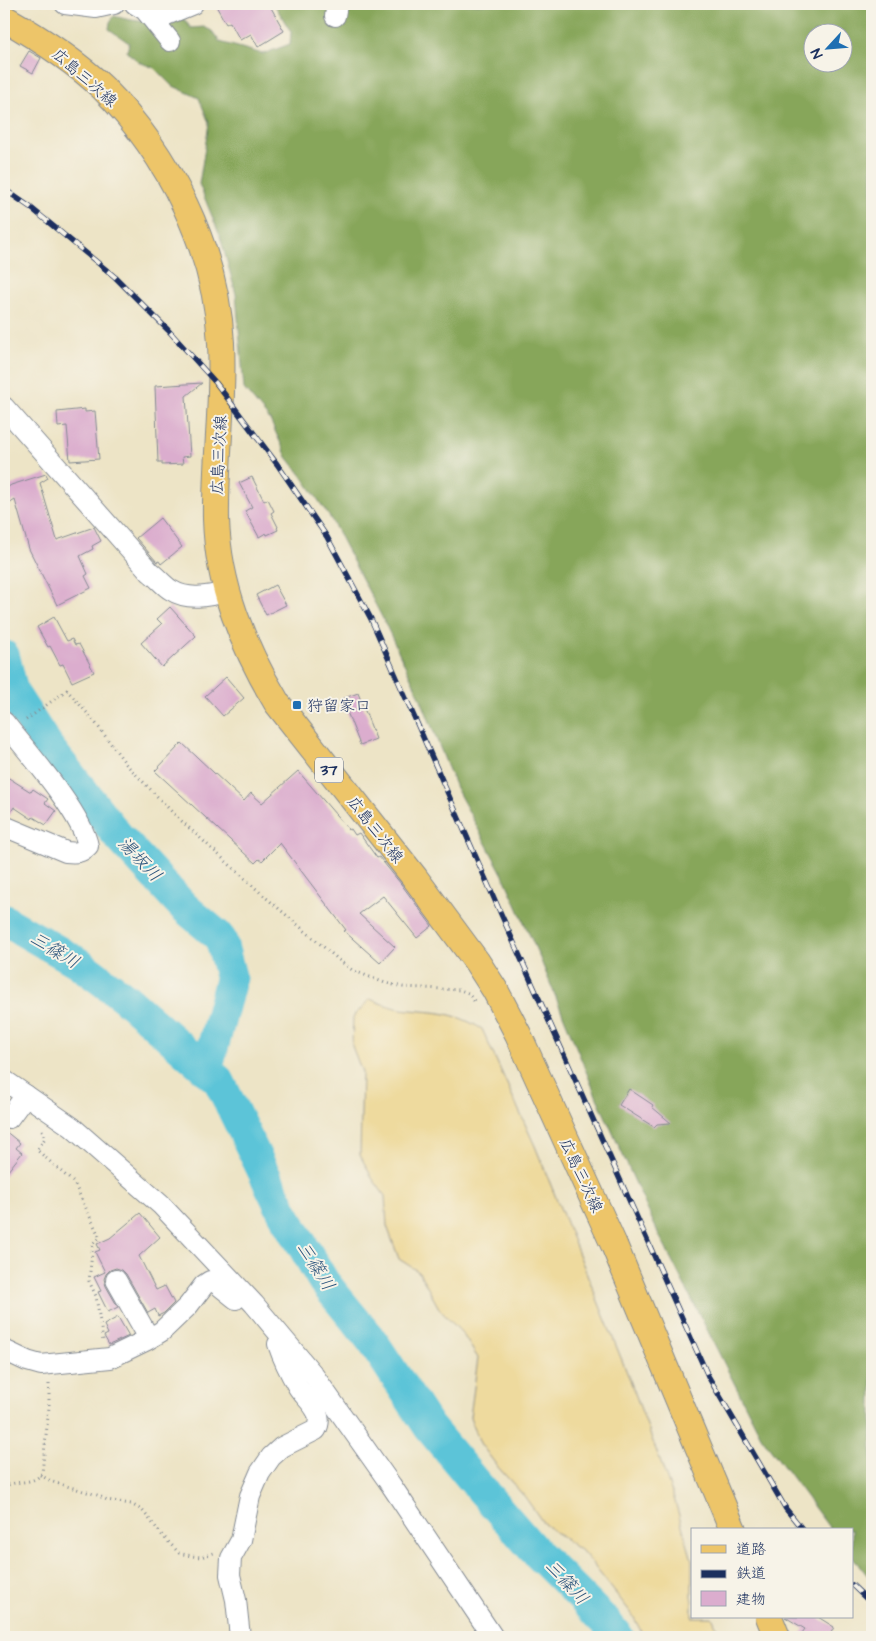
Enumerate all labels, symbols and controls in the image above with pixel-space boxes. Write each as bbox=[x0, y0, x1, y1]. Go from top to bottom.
north arrow bbox=[804, 22, 854, 72]
street label: 広島三次線 bbox=[47, 43, 122, 112]
text: N bbox=[806, 45, 828, 62]
street label: 広島三次線 bbox=[206, 415, 232, 496]
place label: 狩留家口 bbox=[307, 695, 371, 717]
marker: 狩留家口 bbox=[291, 699, 303, 711]
road number: 37 bbox=[315, 758, 343, 782]
street label: 広島三次線 bbox=[342, 791, 409, 868]
water label: 湯坂川 bbox=[112, 831, 167, 887]
water label: 三篠川 bbox=[25, 926, 84, 975]
street label: 広島三次線 bbox=[554, 1135, 608, 1216]
water label: 三篠川 bbox=[291, 1237, 340, 1296]
legend bbox=[691, 1528, 854, 1618]
text: 道路 bbox=[736, 1539, 766, 1560]
water label: 三篠川 bbox=[539, 1554, 594, 1611]
text: 鉄道 bbox=[736, 1563, 766, 1584]
text: 建物 bbox=[736, 1589, 766, 1610]

